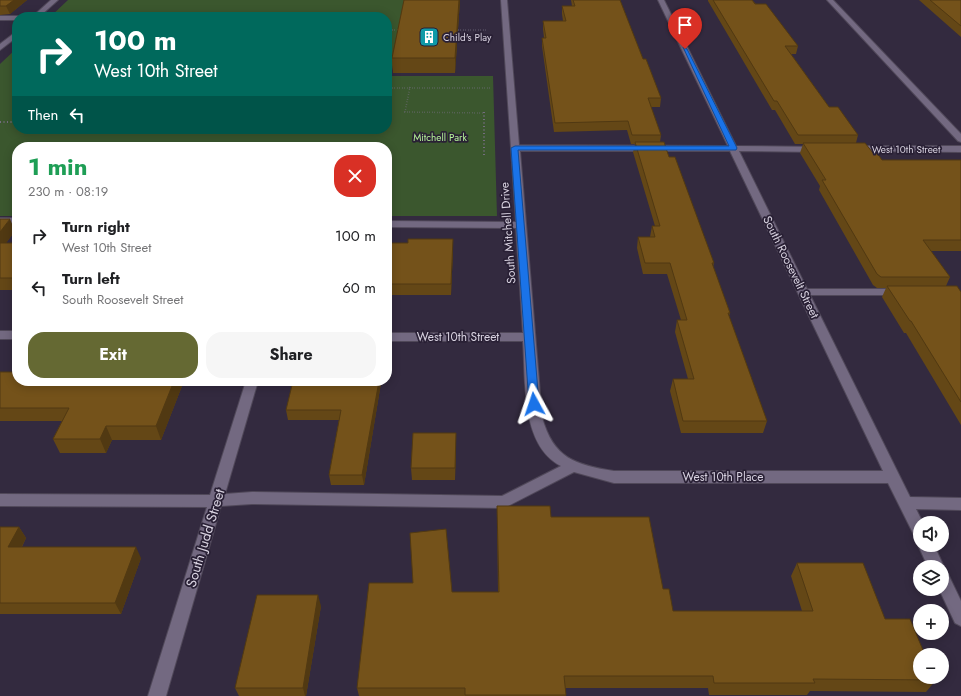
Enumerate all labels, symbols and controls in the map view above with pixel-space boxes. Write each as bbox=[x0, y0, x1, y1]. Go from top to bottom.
pin bbox=[668, 8, 702, 49]
icon: arrive bbox=[674, 14, 696, 36]
text: 100 m bbox=[94, 20, 177, 61]
building icon: Child's Play bbox=[418, 26, 440, 48]
icon: right bbox=[28, 28, 80, 80]
place label: Child's Play bbox=[443, 30, 492, 45]
text: West 10th Street bbox=[94, 58, 218, 84]
text: Then bbox=[28, 104, 58, 126]
icon: left bbox=[66, 104, 88, 126]
park label: Mitchell Park bbox=[413, 130, 467, 145]
street label: West 10th Street bbox=[872, 142, 941, 157]
text: 1 min bbox=[28, 149, 88, 184]
button: close bbox=[334, 155, 376, 197]
text: 230 m · 08:19 bbox=[28, 182, 108, 201]
street label: South Mitchell Drive bbox=[495, 182, 521, 284]
street label: South Roosevelt Street bbox=[758, 213, 824, 321]
text: Turn right bbox=[62, 216, 130, 238]
icon: right bbox=[28, 225, 50, 247]
text: 100 m bbox=[335, 225, 376, 247]
text: West 10th Street bbox=[62, 238, 151, 257]
text: Turn left bbox=[62, 268, 120, 290]
icon: left bbox=[28, 277, 50, 299]
text: 60 m bbox=[342, 277, 376, 299]
text: South Roosevelt Street bbox=[62, 290, 183, 309]
street label: West 10th Street bbox=[417, 328, 499, 346]
button: Exit bbox=[28, 332, 198, 378]
button: Share bbox=[206, 332, 376, 378]
position arrow bbox=[513, 383, 555, 425]
street label: West 10th Place bbox=[683, 468, 763, 486]
street label: South Judd Street bbox=[181, 486, 230, 590]
map controls bbox=[913, 516, 949, 684]
button: sound bbox=[913, 516, 949, 552]
button: layers bbox=[913, 560, 949, 596]
button: + bbox=[913, 604, 949, 640]
button: − bbox=[913, 648, 949, 684]

